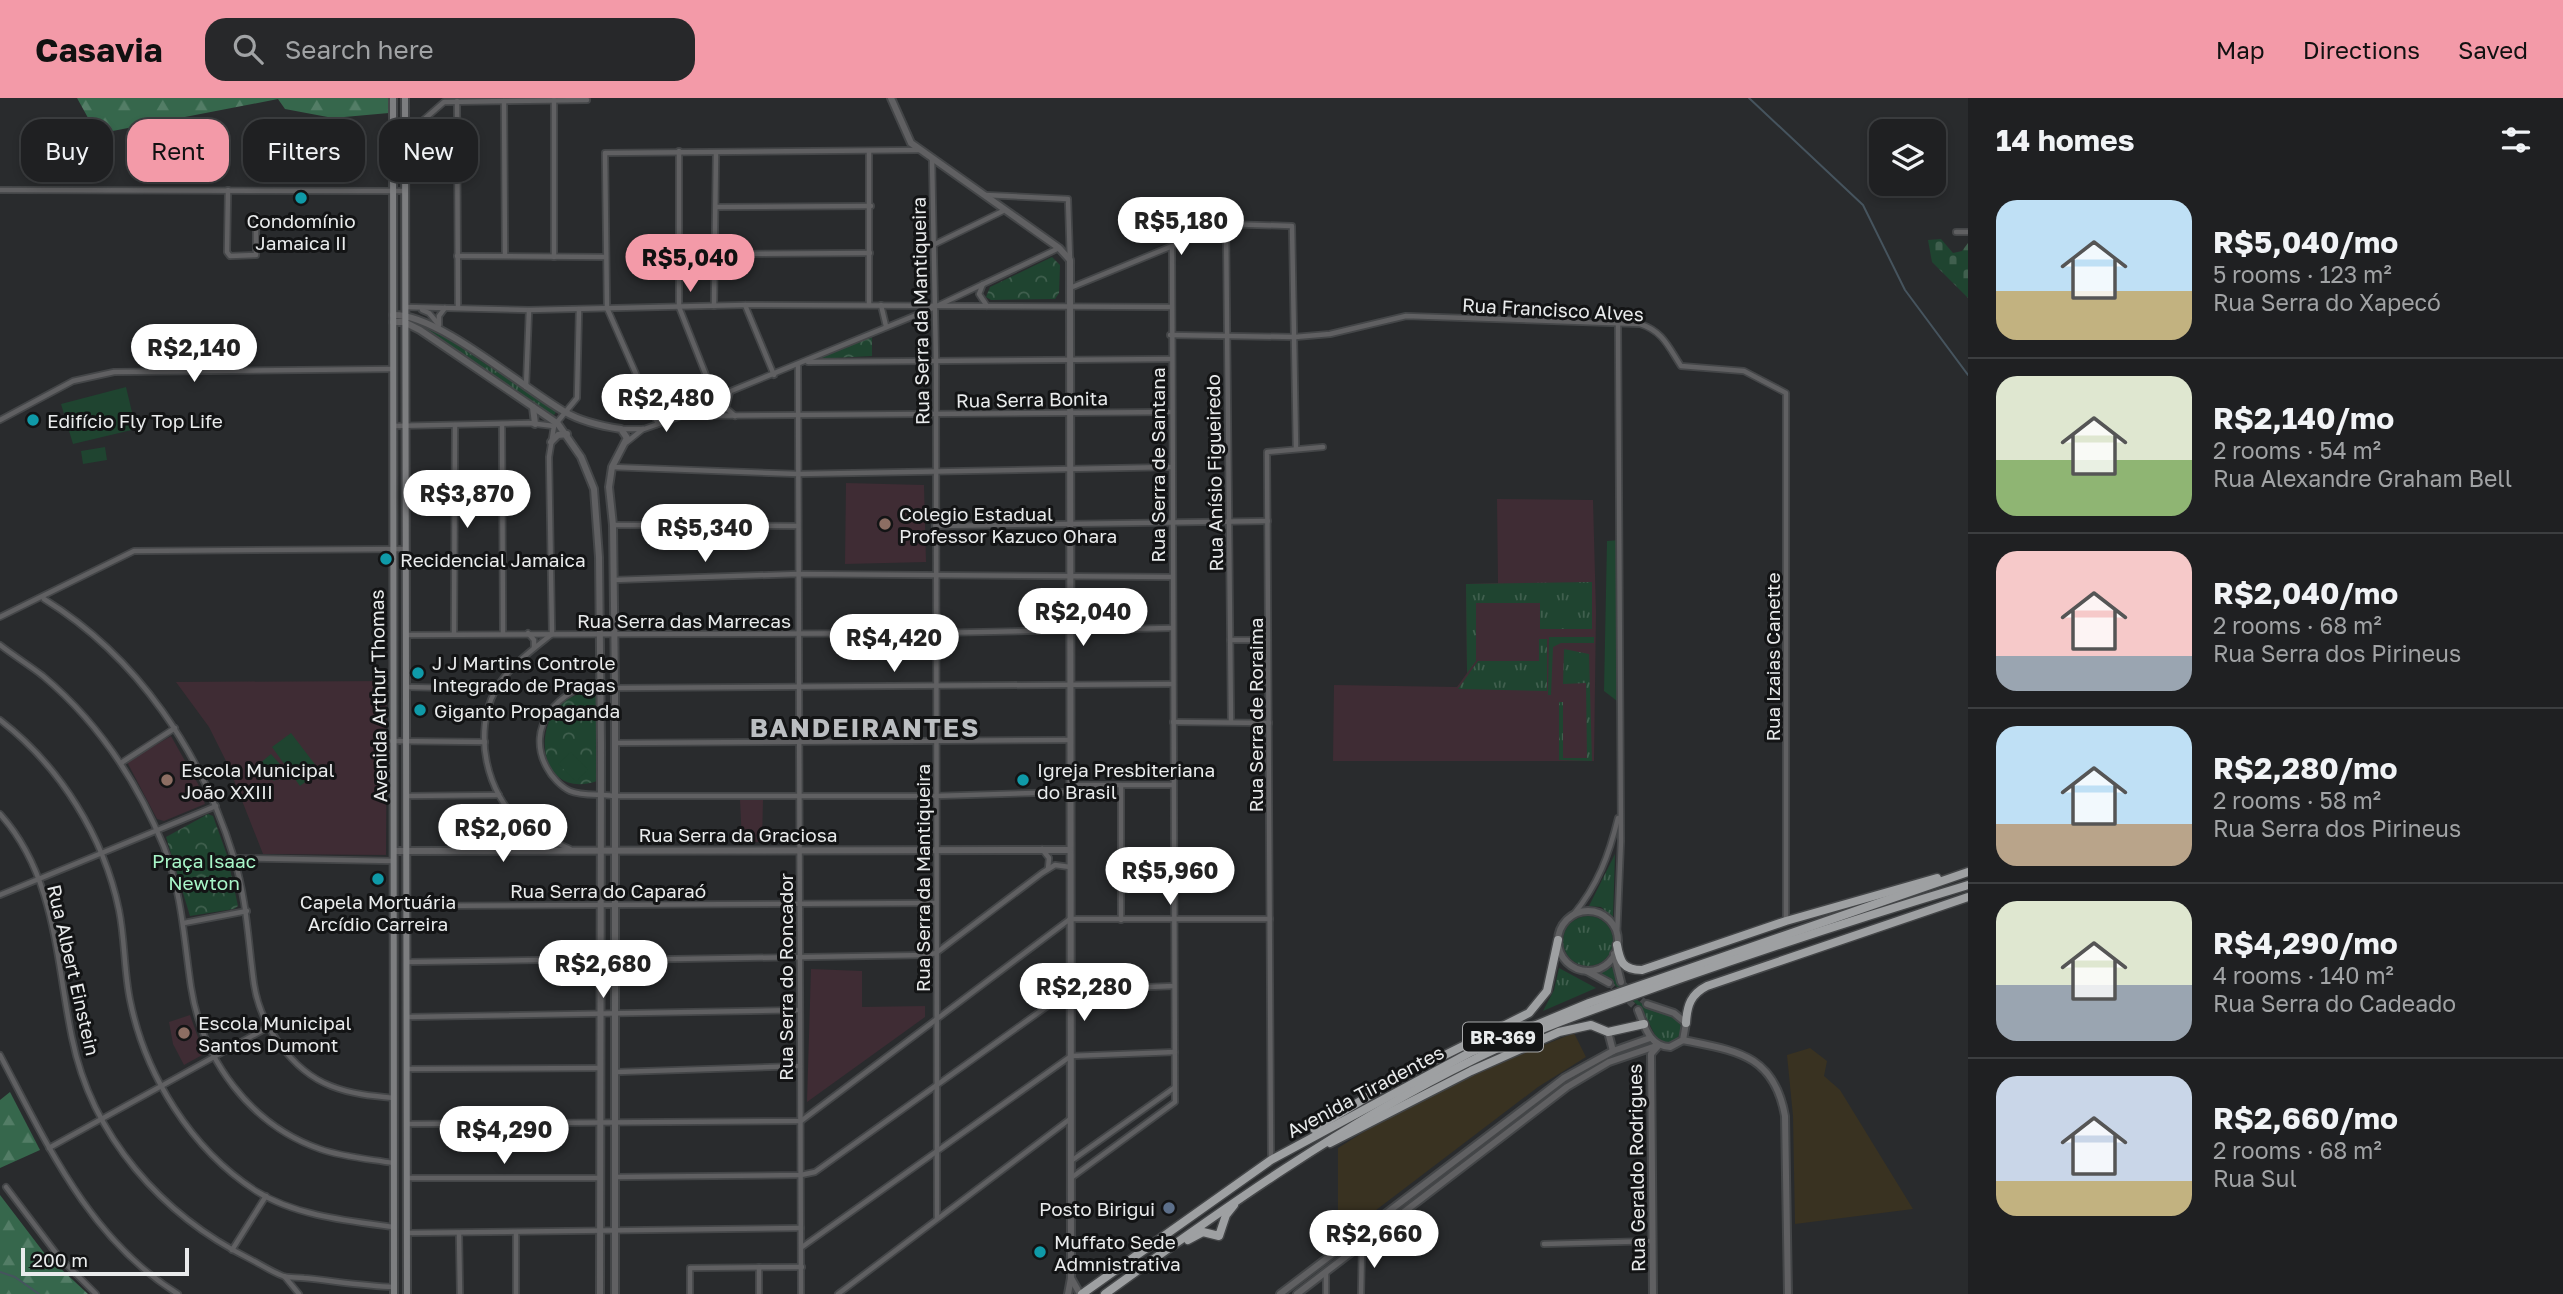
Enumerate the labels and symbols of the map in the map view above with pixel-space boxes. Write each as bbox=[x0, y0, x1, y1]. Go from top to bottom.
marker: Condomínio Jamaica II bbox=[293, 190, 309, 206]
street label: Rua Serra da Mantiqueira bbox=[907, 197, 933, 425]
pin: R$5,180 bbox=[1116, 198, 1246, 257]
place label: Condomínio Jamaica II bbox=[246, 209, 356, 254]
pin: R$5,040 bbox=[625, 234, 755, 294]
street label: Rua Francisco Alves bbox=[1462, 293, 1644, 325]
pin: R$2,140 bbox=[129, 324, 259, 384]
street label: Rua Serra de Santana bbox=[1146, 367, 1169, 563]
pin: R$2,480 bbox=[601, 374, 731, 434]
street label: Rua Anísio Figueiredo bbox=[1201, 374, 1227, 572]
street label: Rua Serra Bonita bbox=[956, 386, 1108, 412]
place label: Edifício Fly Top Life bbox=[47, 409, 223, 432]
marker: Edifício Fly Top Life bbox=[25, 412, 41, 428]
pin: R$3,870 bbox=[402, 470, 532, 530]
place label: Colegio Estadual Professor Kazuco Ohara bbox=[899, 502, 1117, 547]
pin: R$5,340 bbox=[640, 504, 770, 564]
marker: Colegio Estadual Professor Kazuco Ohara bbox=[877, 516, 893, 532]
place label: Recidencial Jamaica bbox=[400, 548, 586, 571]
marker: Recidencial Jamaica bbox=[378, 551, 394, 567]
street label: Rua Izaias Canette bbox=[1761, 573, 1784, 741]
pin: R$2,040 bbox=[1018, 588, 1148, 648]
street label: Avenida Arthur Thomas bbox=[365, 589, 391, 803]
street label: Rua Serra das Marrecas bbox=[577, 609, 791, 632]
pin: R$4,420 bbox=[829, 614, 959, 674]
street label: Rua Serra de Roraima bbox=[1244, 618, 1267, 813]
place label: J J Martins Controle Integrado de Pragas bbox=[432, 651, 616, 696]
marker: J J Martins Controle Integrado de Pragas bbox=[410, 665, 426, 681]
place label: Giganto Propaganda bbox=[434, 699, 620, 722]
marker: Giganto Propaganda bbox=[412, 702, 428, 718]
district label: BANDEIRANTES bbox=[750, 712, 980, 743]
place label: Escola Municipal João XXIII bbox=[181, 758, 335, 803]
place label: Igreja Presbiteriana do Brasil bbox=[1037, 758, 1215, 803]
street label: Rua Serra da Mantiqueira bbox=[911, 764, 934, 992]
marker: Escola Municipal João XXIII bbox=[159, 772, 175, 788]
marker: Igreja Presbiteriana do Brasil bbox=[1015, 772, 1031, 788]
pin: R$2,060 bbox=[438, 804, 568, 864]
street label: Rua Serra da Graciosa bbox=[639, 823, 838, 846]
pin: R$5,960 bbox=[1105, 848, 1235, 907]
park label: Praça Isaac Newton bbox=[152, 849, 256, 894]
marker: Capela Mortuária Arcídio Carreira bbox=[370, 871, 386, 887]
street label: Rua Serra do Roncador bbox=[774, 872, 797, 1081]
street label: Rua Serra do Caparaó bbox=[510, 879, 706, 902]
street label: Rua Albert Einstein bbox=[43, 882, 105, 1058]
place label: Capela Mortuária Arcídio Carreira bbox=[300, 890, 456, 935]
pin: R$2,680 bbox=[538, 940, 668, 1000]
pin: R$2,280 bbox=[1019, 964, 1149, 1023]
place label: Escola Municipal Santos Dumont bbox=[198, 1011, 352, 1056]
road number: BR-369 bbox=[1463, 1022, 1543, 1052]
marker: Escola Municipal Santos Dumont bbox=[176, 1025, 192, 1041]
street label: Avenida Tiradentes bbox=[1283, 1040, 1447, 1142]
street label: Rua Geraldo Rodrigues bbox=[1623, 1064, 1649, 1272]
pin: R$4,290 bbox=[439, 1107, 569, 1166]
place label: Posto Birigui bbox=[1039, 1197, 1155, 1220]
marker: Posto Birigui bbox=[1161, 1200, 1177, 1216]
pin: R$2,660 bbox=[1309, 1210, 1439, 1270]
place label: Muffato Sede Admnistrativa bbox=[1054, 1230, 1181, 1275]
marker: Muffato Sede Admnistrativa bbox=[1032, 1244, 1048, 1260]
scale bar bbox=[21, 1245, 189, 1277]

